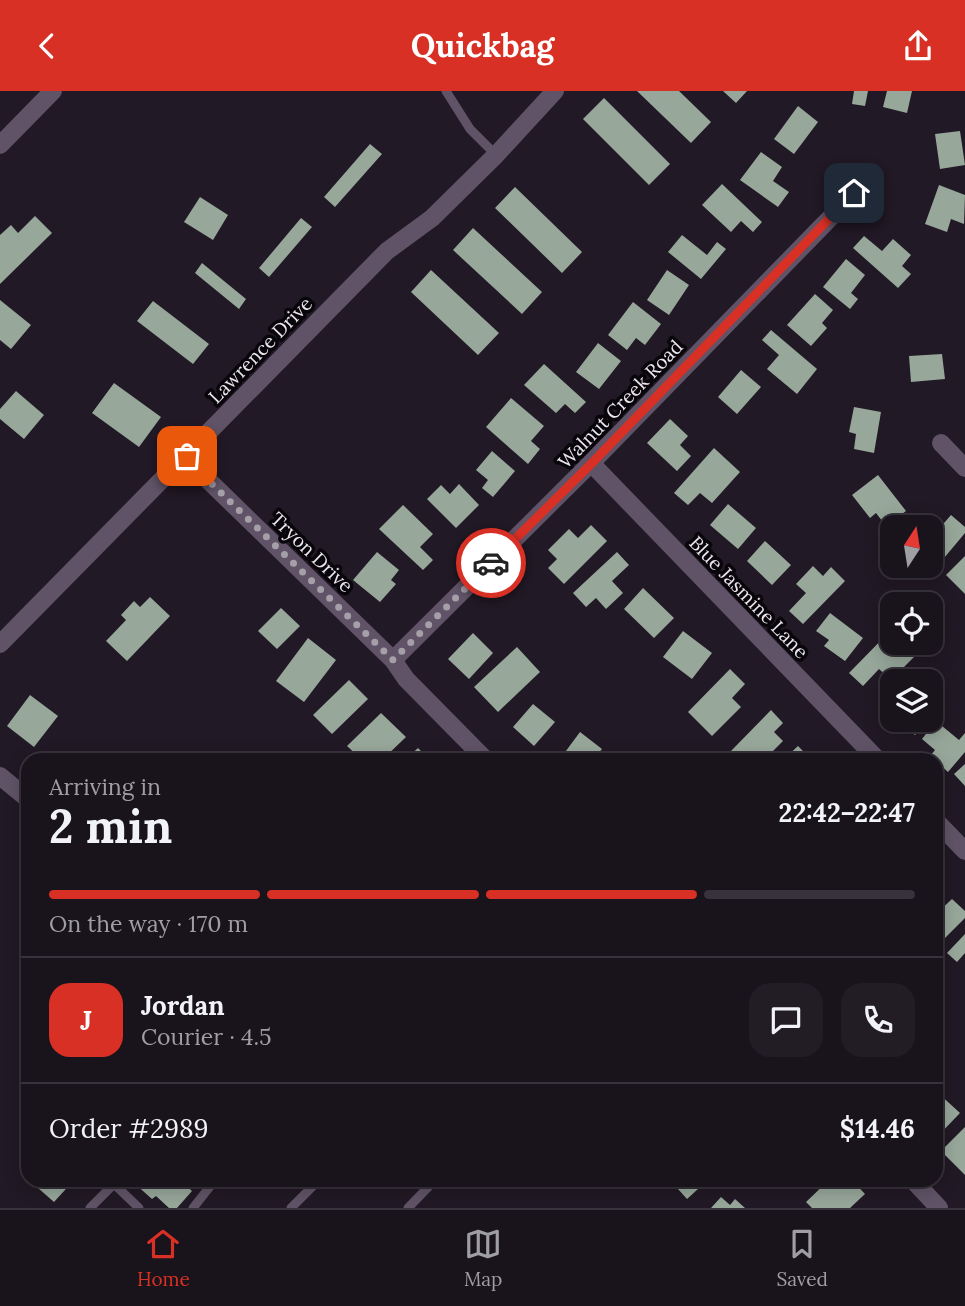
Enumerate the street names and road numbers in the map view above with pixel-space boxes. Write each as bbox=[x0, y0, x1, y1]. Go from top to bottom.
street label: Lawrence Drive bbox=[203, 292, 317, 408]
street label: Walnut Creek Road bbox=[552, 335, 688, 473]
street label: Tryon Drive bbox=[266, 507, 358, 597]
street label: Blue Jasmine Lane bbox=[684, 531, 814, 663]

